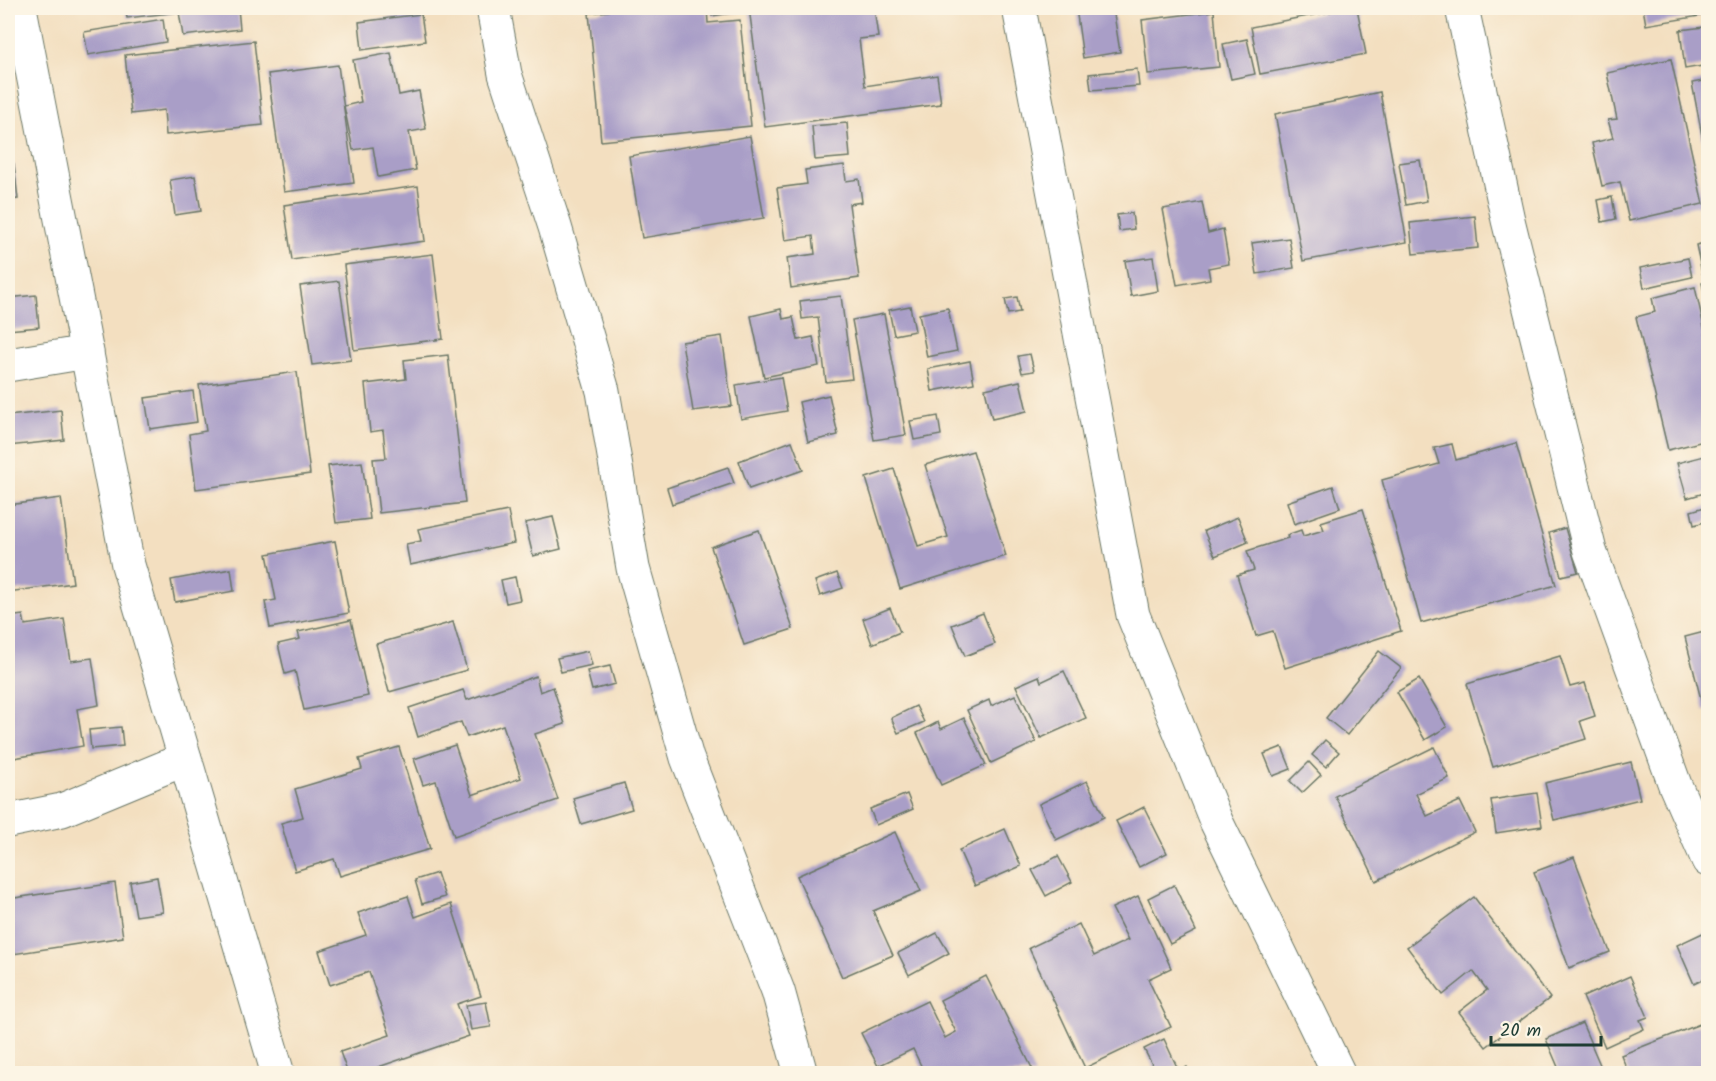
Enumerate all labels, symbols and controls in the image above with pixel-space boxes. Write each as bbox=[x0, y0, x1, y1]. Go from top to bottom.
scale bar bbox=[1491, 1009, 1600, 1047]
text: 20 m bbox=[1500, 1017, 1541, 1046]

